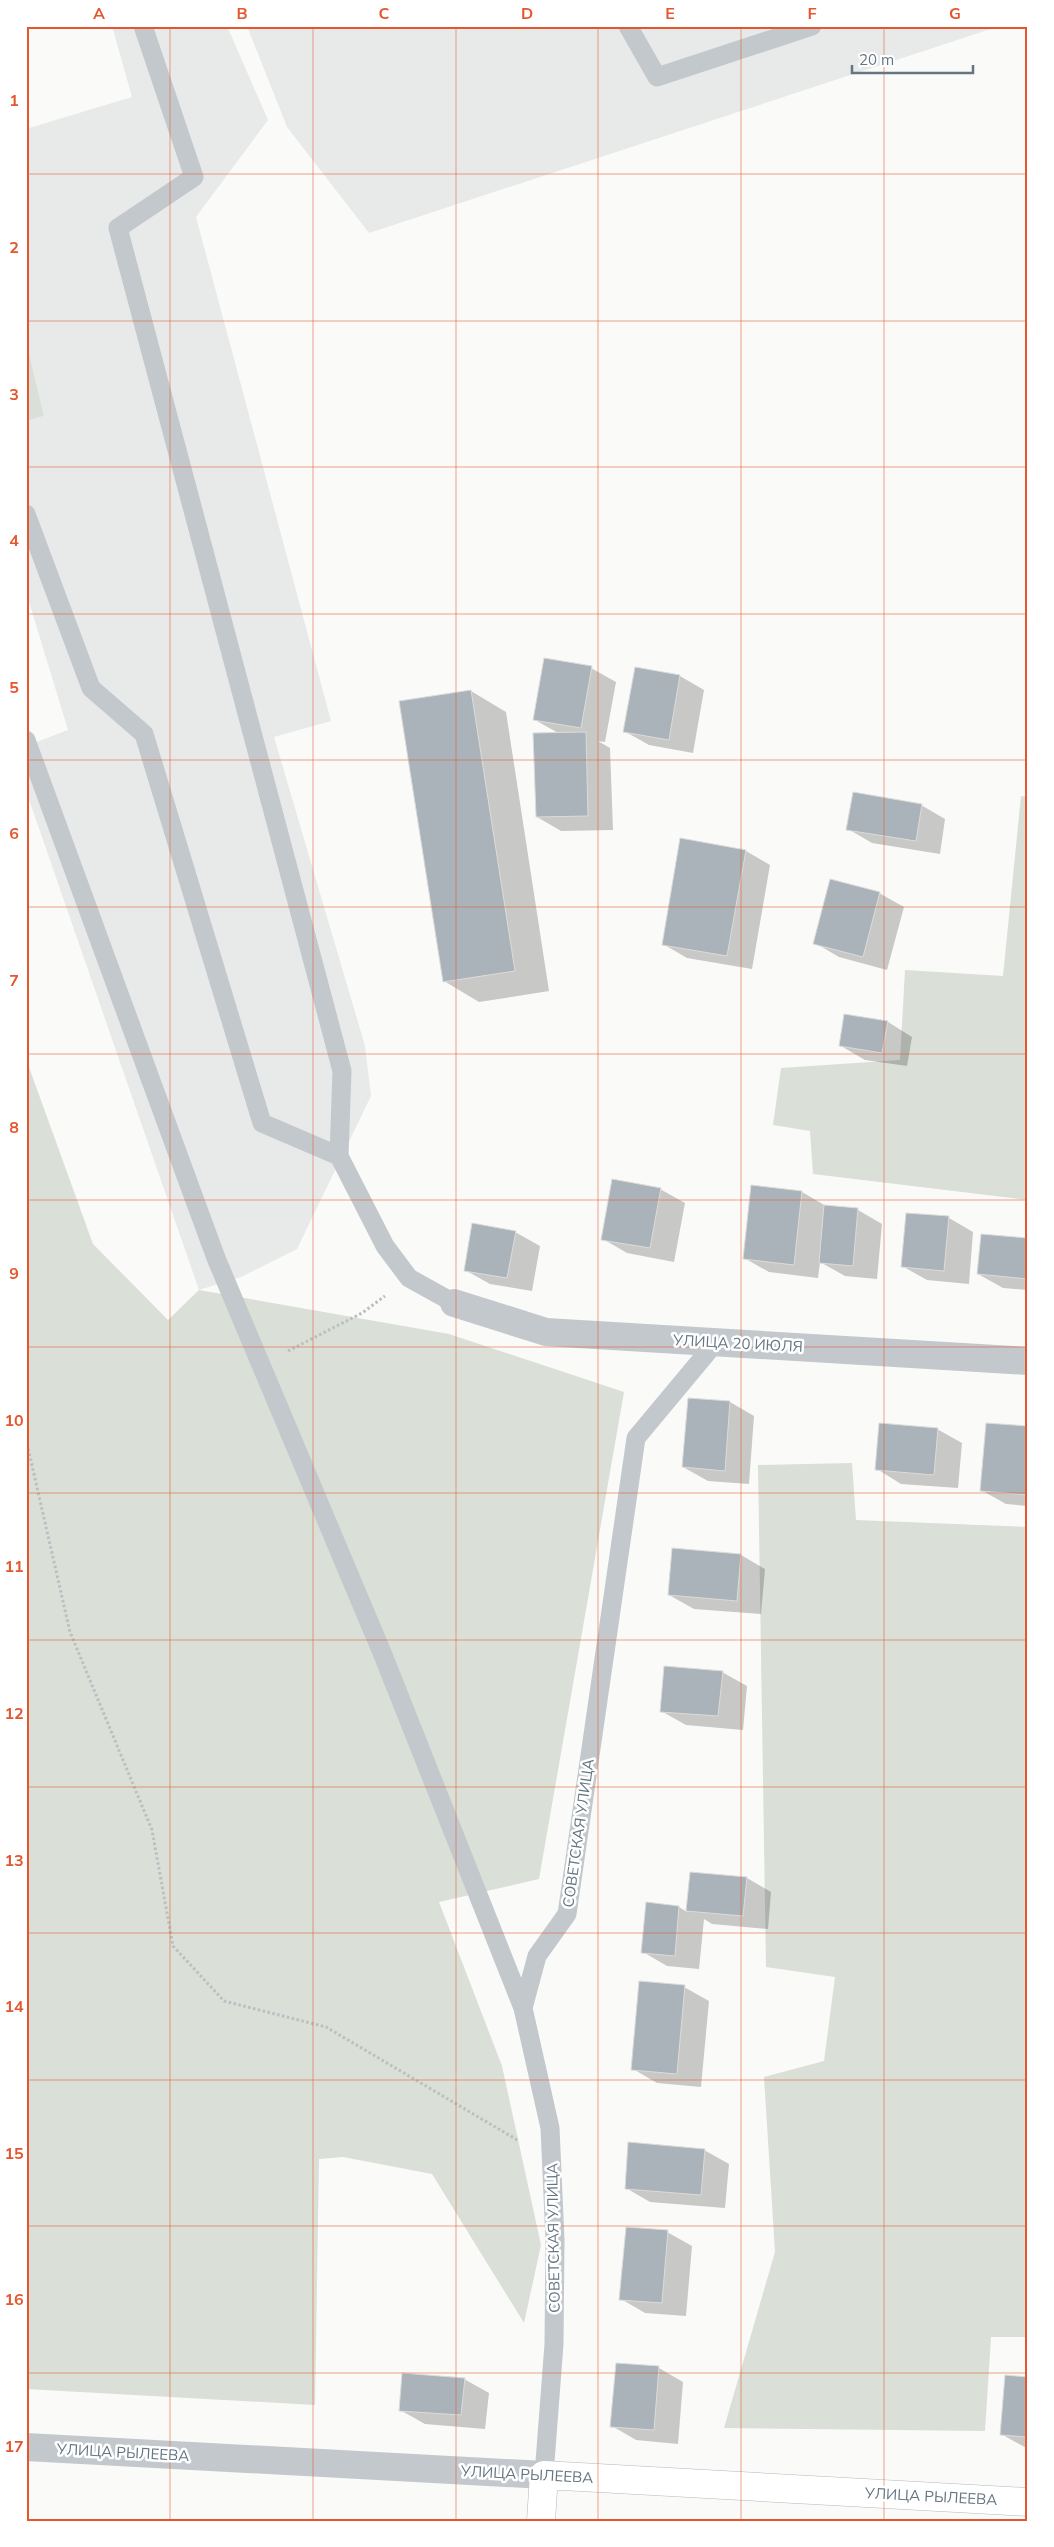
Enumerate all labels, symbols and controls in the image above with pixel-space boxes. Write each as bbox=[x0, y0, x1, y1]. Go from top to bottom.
text: A bbox=[93, 3, 105, 23]
text: B bbox=[236, 3, 248, 23]
text: C bbox=[379, 3, 390, 23]
text: D bbox=[521, 3, 533, 23]
text: E bbox=[665, 3, 675, 23]
text: F bbox=[807, 3, 817, 23]
text: G bbox=[949, 3, 961, 23]
scale bar bbox=[852, 42, 973, 74]
text: 20 m bbox=[859, 50, 894, 69]
text: 1 bbox=[9, 90, 19, 110]
text: 2 bbox=[9, 237, 19, 257]
text: 3 bbox=[9, 384, 19, 404]
text: 4 bbox=[9, 530, 19, 550]
text: 5 bbox=[9, 677, 19, 697]
text: 6 bbox=[9, 823, 19, 843]
text: 7 bbox=[9, 970, 19, 990]
text: 8 bbox=[9, 1117, 19, 1137]
text: 9 bbox=[9, 1263, 19, 1283]
street label: УЛИЦА 20 ИЮЛЯ bbox=[672, 1330, 803, 1356]
text: 10 bbox=[4, 1410, 24, 1430]
text: 11 bbox=[4, 1556, 24, 1576]
text: 12 bbox=[4, 1703, 24, 1723]
street label: СОВЕТСКАЯ УЛИЦА bbox=[558, 1758, 598, 1908]
text: 13 bbox=[4, 1850, 24, 1870]
text: 14 bbox=[4, 1996, 24, 2016]
text: 15 bbox=[4, 2143, 24, 2163]
street label: СОВЕТСКАЯ УЛИЦА bbox=[542, 2163, 564, 2313]
text: 16 bbox=[4, 2289, 24, 2309]
text: 17 bbox=[4, 2436, 24, 2456]
street label: УЛИЦА РЫЛЕЕВА bbox=[55, 2439, 190, 2465]
street label: УЛИЦА РЫЛЕЕВА bbox=[459, 2461, 594, 2487]
street label: УЛИЦА РЫЛЕЕВА bbox=[863, 2483, 998, 2509]

